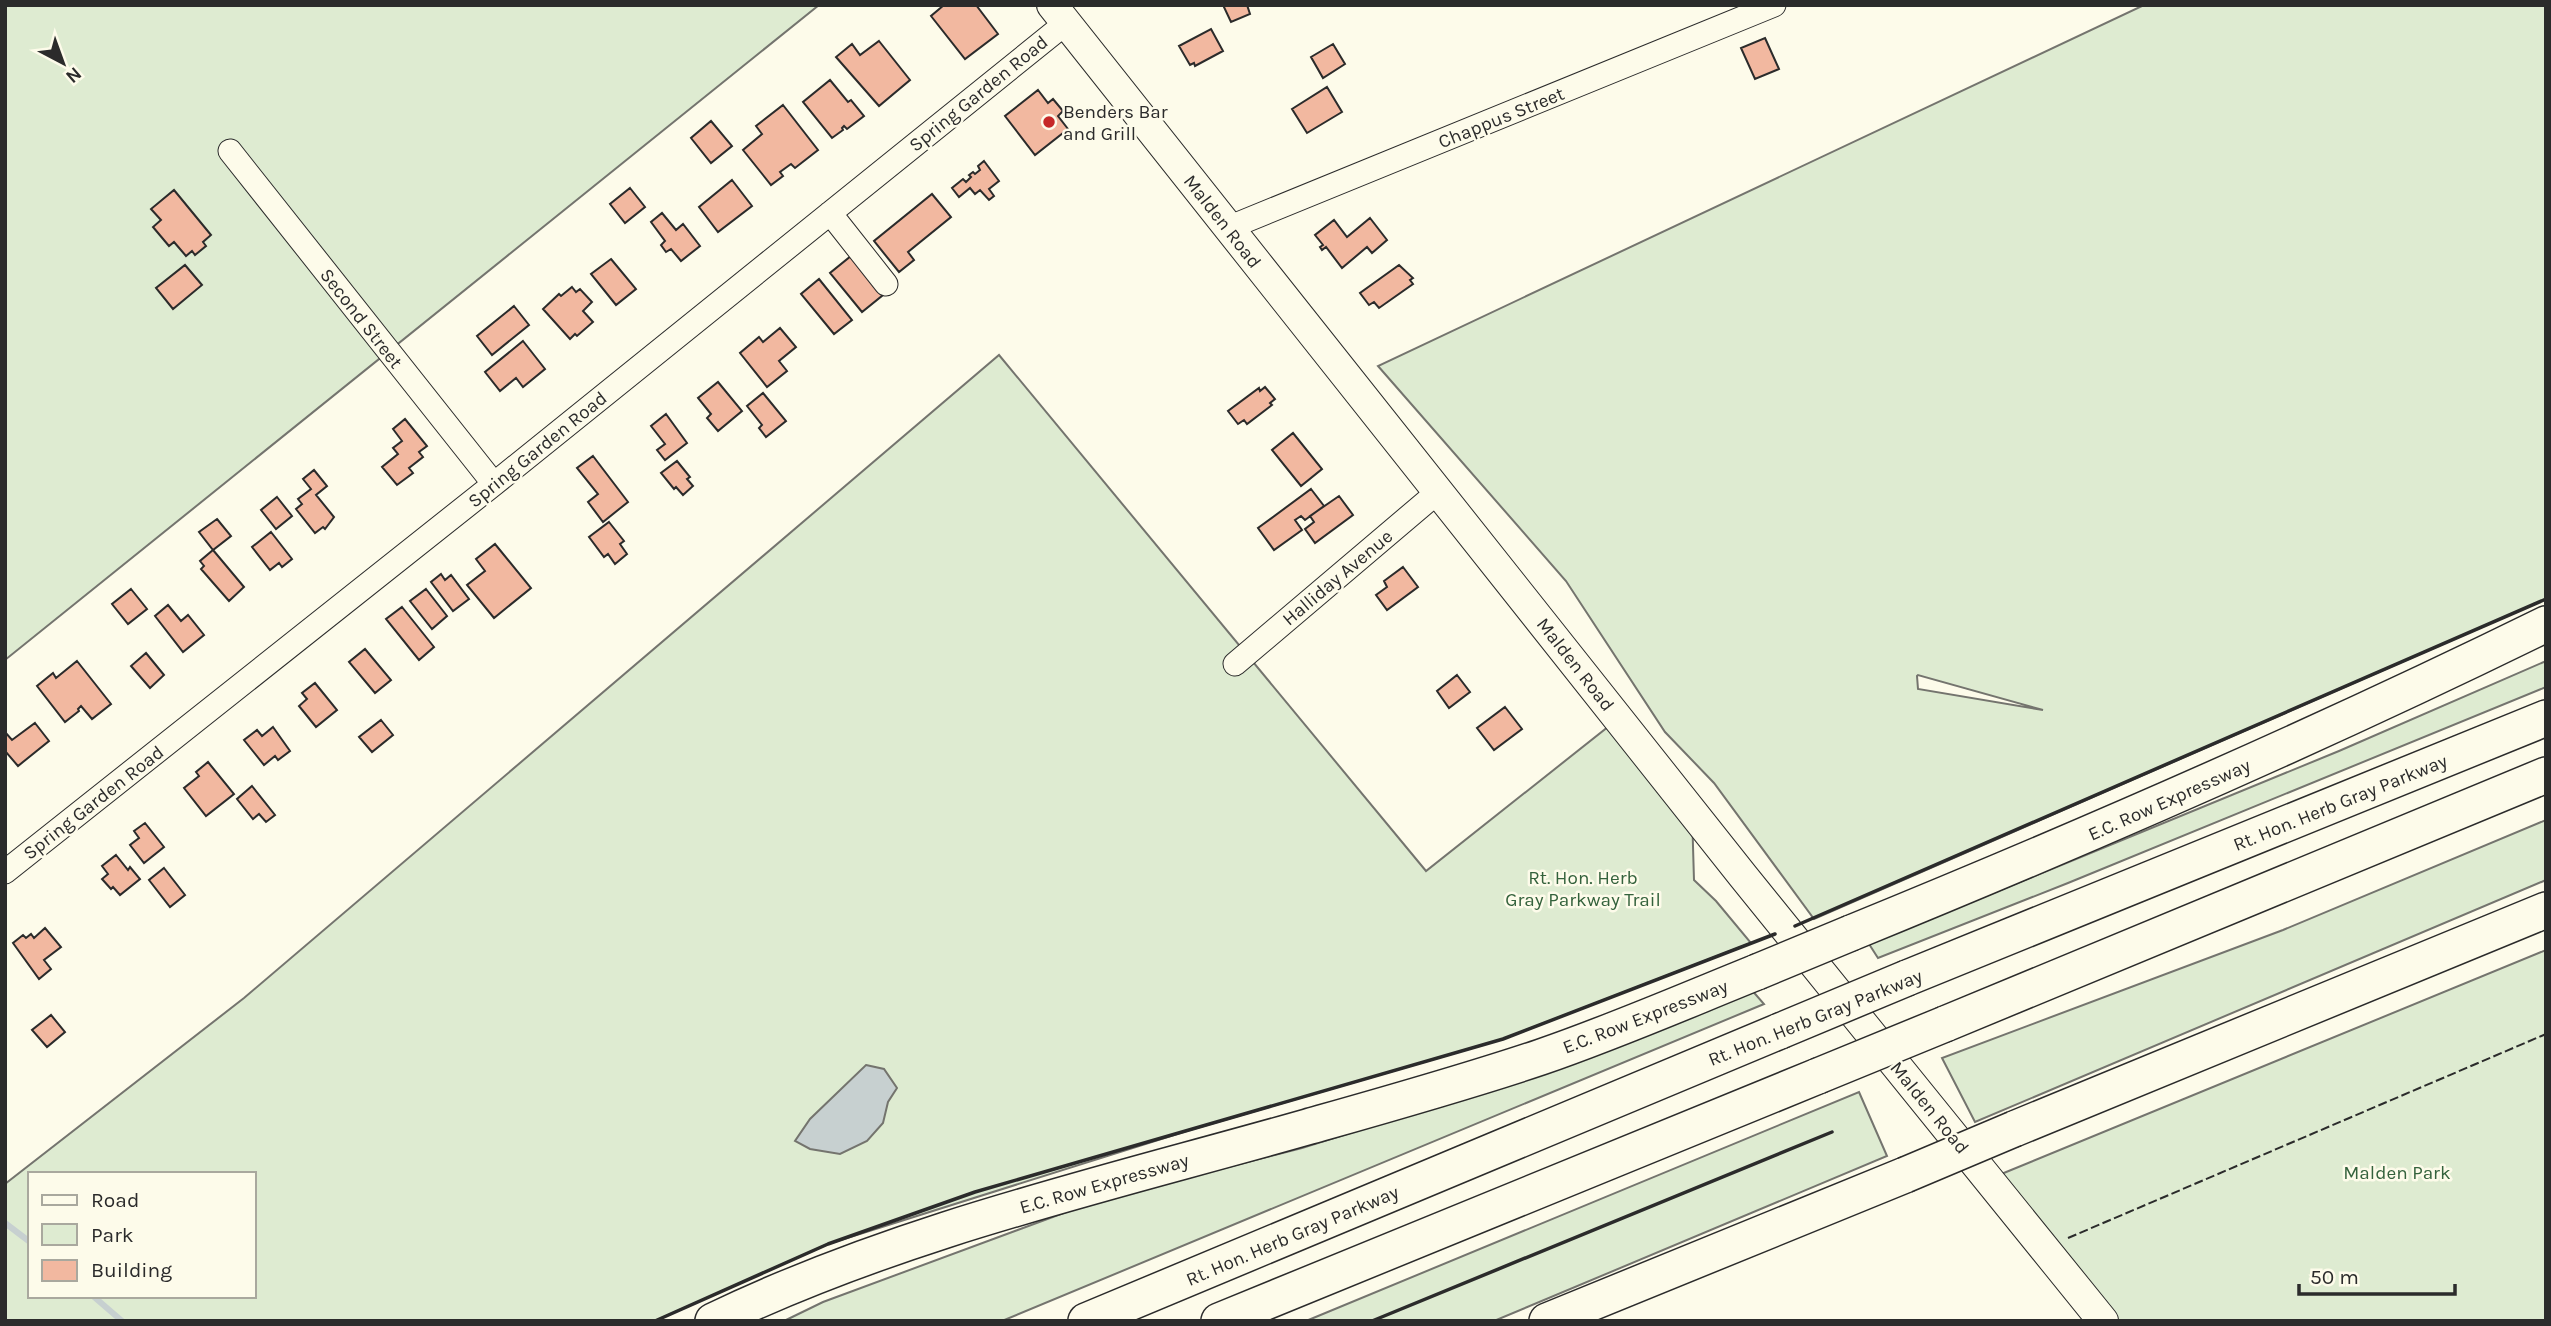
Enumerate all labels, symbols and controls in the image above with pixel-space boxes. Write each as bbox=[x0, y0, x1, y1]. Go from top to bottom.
north arrow bbox=[28, 28, 98, 98]
street label: Spring Garden Road bbox=[905, 31, 1052, 156]
text: N bbox=[61, 62, 86, 88]
street label: Chappus Street bbox=[1435, 83, 1568, 153]
place label: Benders Bar and Grill bbox=[1063, 101, 1168, 145]
marker: Benders Bar and Grill bbox=[1041, 114, 1057, 130]
street label: Malden Road bbox=[1179, 170, 1266, 273]
street label: Second Street bbox=[315, 264, 407, 373]
street label: Spring Garden Road bbox=[464, 387, 611, 512]
street label: Halliday Avenue bbox=[1278, 525, 1397, 630]
street label: Malden Road bbox=[1532, 613, 1619, 716]
street label: Spring Garden Road bbox=[19, 741, 168, 864]
street label: Rt. Hon. Herb Gray Parkway bbox=[2230, 750, 2451, 856]
street label: E.C. Row Expressway bbox=[2085, 754, 2254, 846]
park label: Rt. Hon. Herb Gray Parkway Trail bbox=[1505, 867, 1661, 911]
street label: Rt. Hon. Herb Gray Parkway bbox=[1705, 965, 1926, 1071]
street label: E.C. Row Expressway bbox=[1560, 975, 1731, 1059]
street label: Malden Road bbox=[1885, 1057, 1973, 1158]
street label: E.C. Row Expressway bbox=[1017, 1149, 1192, 1219]
park label: Malden Park bbox=[2343, 1162, 2451, 1184]
legend bbox=[28, 1172, 256, 1298]
street label: Rt. Hon. Herb Gray Parkway bbox=[1183, 1181, 1402, 1291]
text: Road bbox=[91, 1188, 139, 1212]
text: Park bbox=[91, 1223, 134, 1247]
scale bar bbox=[2299, 1252, 2455, 1296]
text: Building bbox=[91, 1258, 172, 1282]
text: 50 m bbox=[2310, 1265, 2359, 1289]

